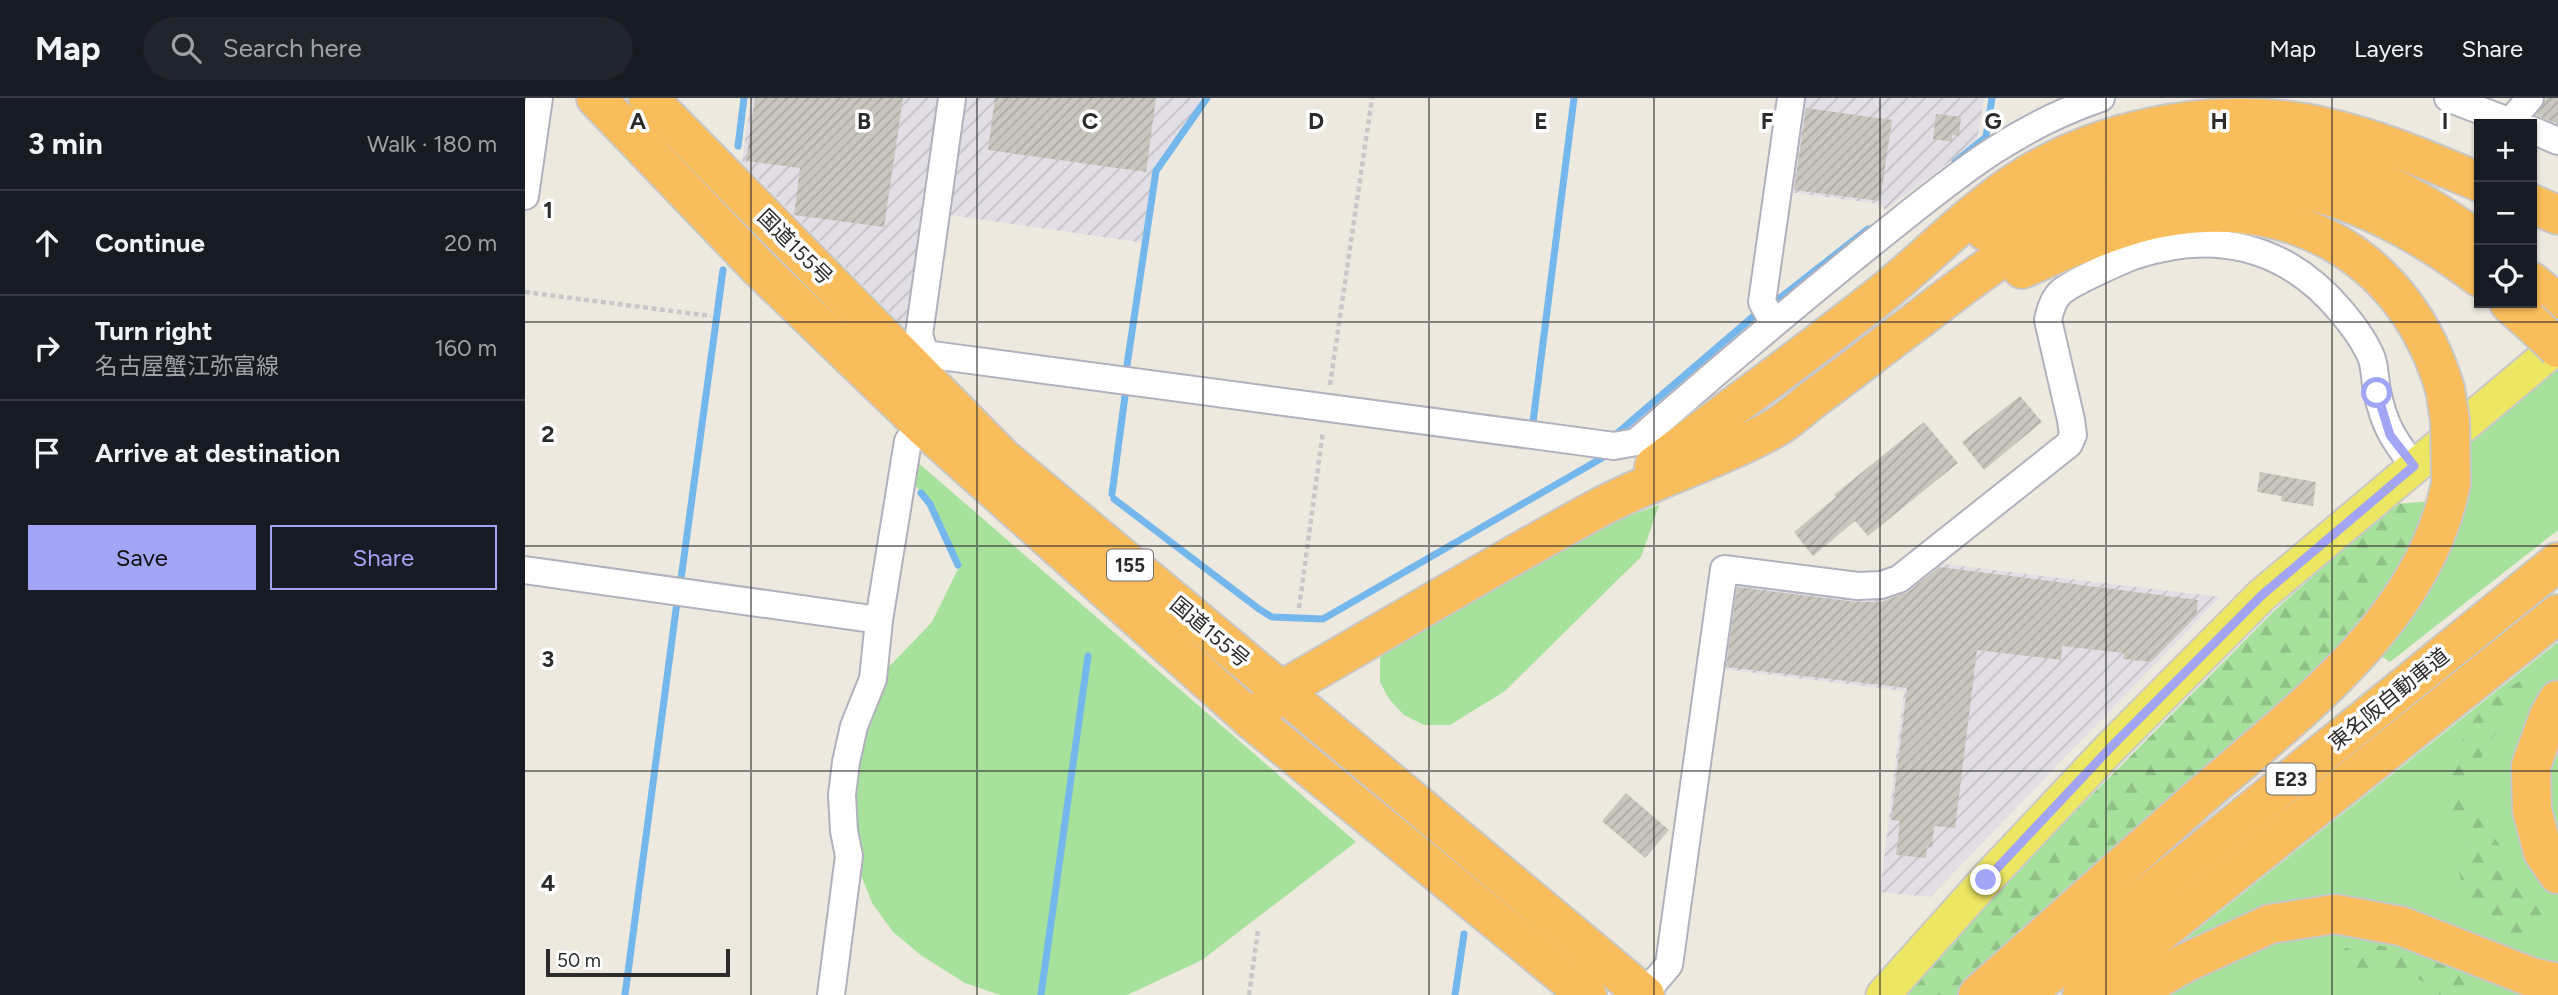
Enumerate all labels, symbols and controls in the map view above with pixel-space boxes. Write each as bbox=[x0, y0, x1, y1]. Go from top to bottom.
search box bbox=[143, 17, 633, 80]
text: Map bbox=[35, 29, 101, 68]
icon: search bbox=[167, 29, 205, 67]
text: Search here bbox=[223, 32, 362, 64]
text: Map bbox=[2269, 34, 2316, 63]
text: Layers bbox=[2354, 34, 2423, 63]
text: Share bbox=[2461, 34, 2523, 63]
text: A bbox=[630, 107, 647, 135]
text: B bbox=[857, 107, 871, 135]
text: C bbox=[1082, 107, 1099, 135]
text: D bbox=[1308, 107, 1324, 135]
text: E bbox=[1534, 107, 1548, 135]
text: F bbox=[1761, 107, 1774, 135]
text: G bbox=[1984, 107, 2002, 135]
text: H bbox=[2210, 107, 2228, 135]
text: I bbox=[2442, 107, 2448, 135]
map controls bbox=[2474, 119, 2537, 308]
button: + bbox=[2474, 119, 2537, 182]
text: 3 min bbox=[28, 125, 103, 162]
text: Walk · 180 m bbox=[367, 130, 497, 158]
button: − bbox=[2474, 182, 2537, 245]
text: 1 bbox=[543, 196, 553, 224]
street label: 国道155号 bbox=[753, 204, 838, 289]
icon: ahead bbox=[28, 224, 66, 262]
text: Continue bbox=[95, 227, 205, 259]
text: 20 m bbox=[444, 229, 497, 257]
button: locate bbox=[2474, 245, 2537, 308]
text: Turn right bbox=[95, 315, 212, 347]
icon: right bbox=[28, 329, 66, 367]
text: 160 m bbox=[434, 334, 497, 362]
text: 名古屋蟹江弥富線 bbox=[95, 352, 279, 380]
route start bbox=[2361, 377, 2392, 408]
text: 2 bbox=[541, 420, 555, 448]
icon: arrive bbox=[28, 434, 66, 472]
text: Arrive at destination bbox=[95, 437, 340, 469]
button: Save bbox=[28, 525, 256, 590]
button: Share bbox=[270, 525, 497, 590]
road number: 155 bbox=[1107, 550, 1153, 580]
street label: 国道155号 bbox=[1166, 591, 1255, 672]
street label: 東名阪自動車道 bbox=[2324, 643, 2454, 755]
text: 3 bbox=[542, 645, 554, 673]
road number: E23 bbox=[2267, 764, 2315, 794]
route end bbox=[1970, 864, 2001, 895]
text: 4 bbox=[541, 869, 555, 897]
scale bar bbox=[546, 946, 730, 978]
text: 50 m bbox=[557, 949, 601, 972]

